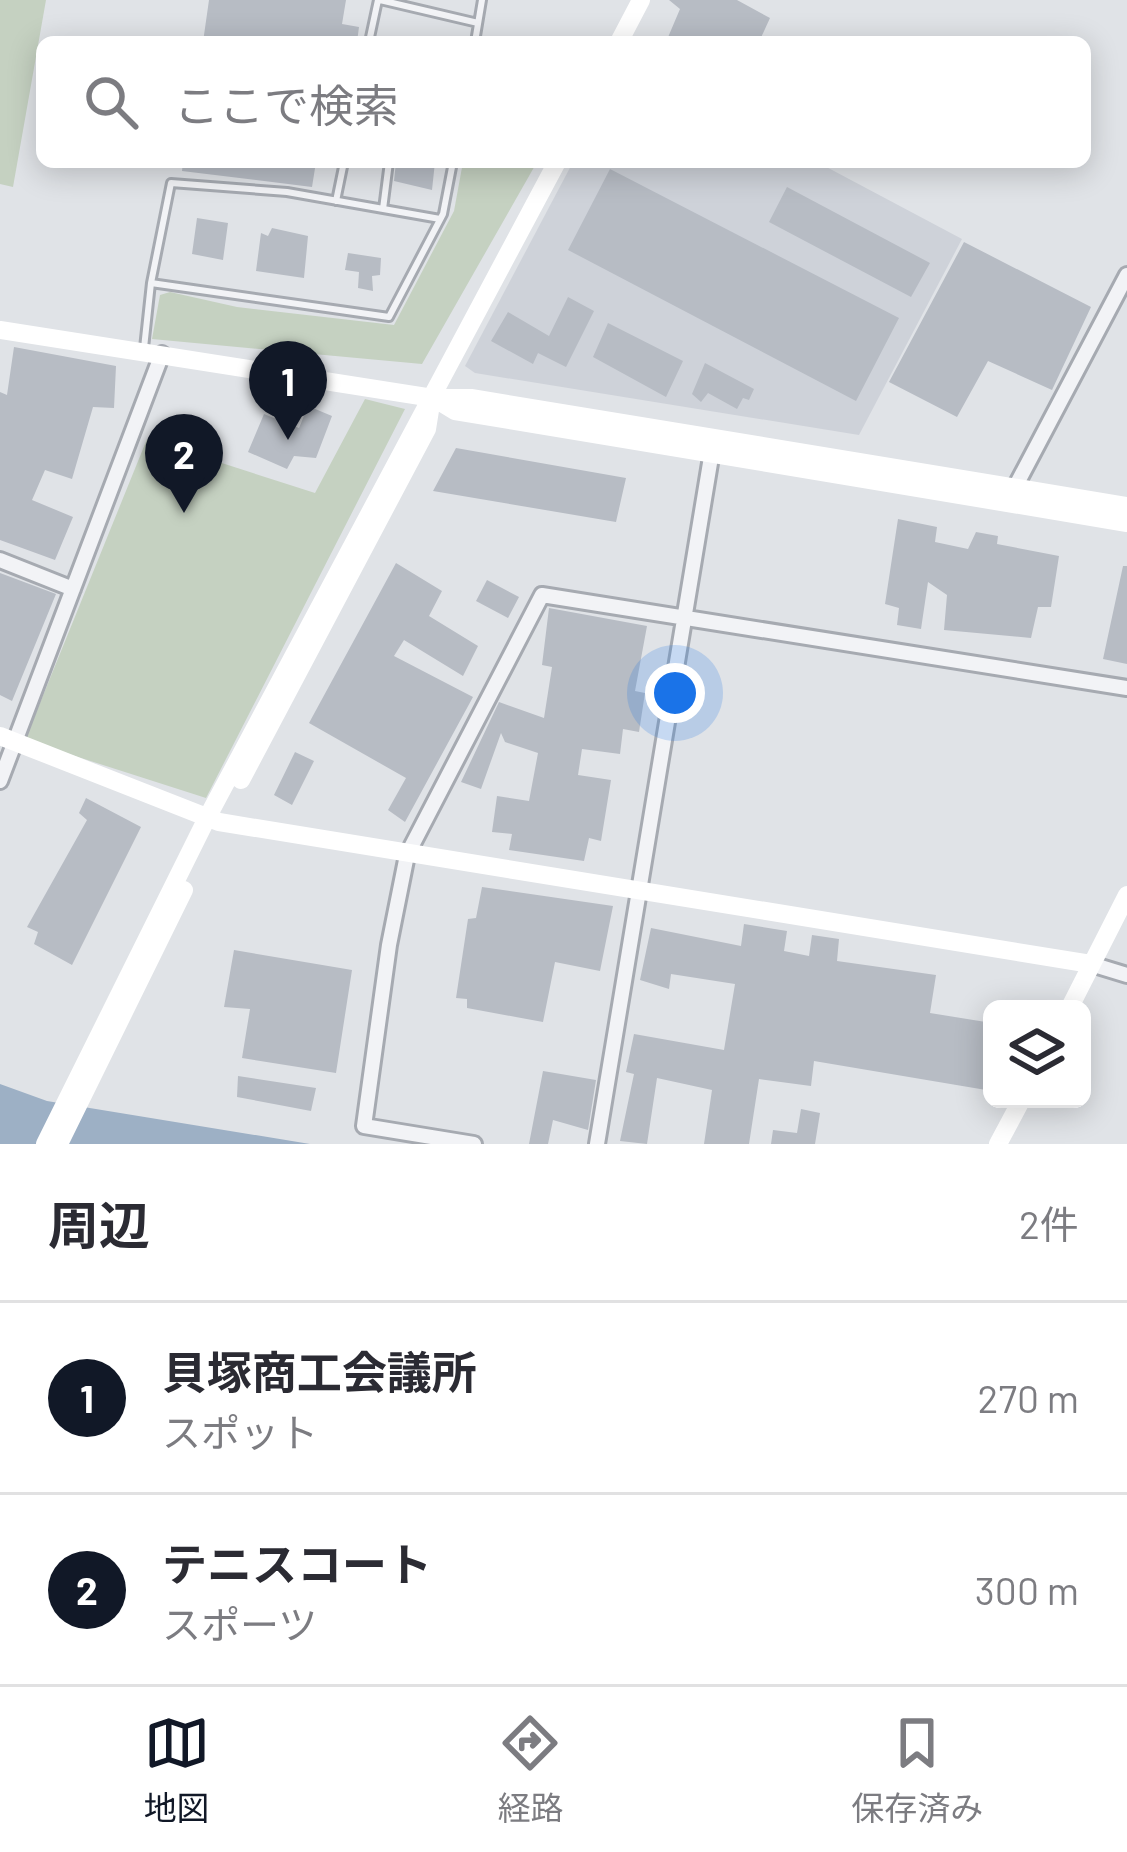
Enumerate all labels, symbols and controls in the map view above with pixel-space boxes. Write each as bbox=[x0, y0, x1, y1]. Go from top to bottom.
search box bbox=[36, 36, 1091, 168]
icon: search bbox=[78, 69, 144, 135]
text: ここで検索 bbox=[174, 77, 399, 131]
pin: 1 bbox=[249, 341, 327, 440]
pin: 2 bbox=[145, 414, 223, 513]
your location bbox=[645, 663, 705, 723]
map controls bbox=[983, 1000, 1091, 1108]
button: layers bbox=[983, 1000, 1091, 1108]
text: 周辺 bbox=[48, 1193, 150, 1254]
text: 2件 bbox=[1019, 1200, 1079, 1247]
text: 貝塚商工会議所 bbox=[162, 1344, 477, 1398]
text: 1 bbox=[80, 1374, 94, 1421]
text: 270 m bbox=[978, 1374, 1079, 1421]
text: スポット bbox=[162, 1408, 318, 1455]
text: テニスコート bbox=[162, 1536, 432, 1590]
text: 2 bbox=[76, 1566, 98, 1613]
text: 300 m bbox=[975, 1566, 1079, 1613]
text: スポーツ bbox=[162, 1600, 317, 1647]
tab: 地図 bbox=[144, 1710, 210, 1830]
tab: 経路 bbox=[497, 1710, 563, 1830]
tab: 保存済み bbox=[851, 1710, 983, 1830]

